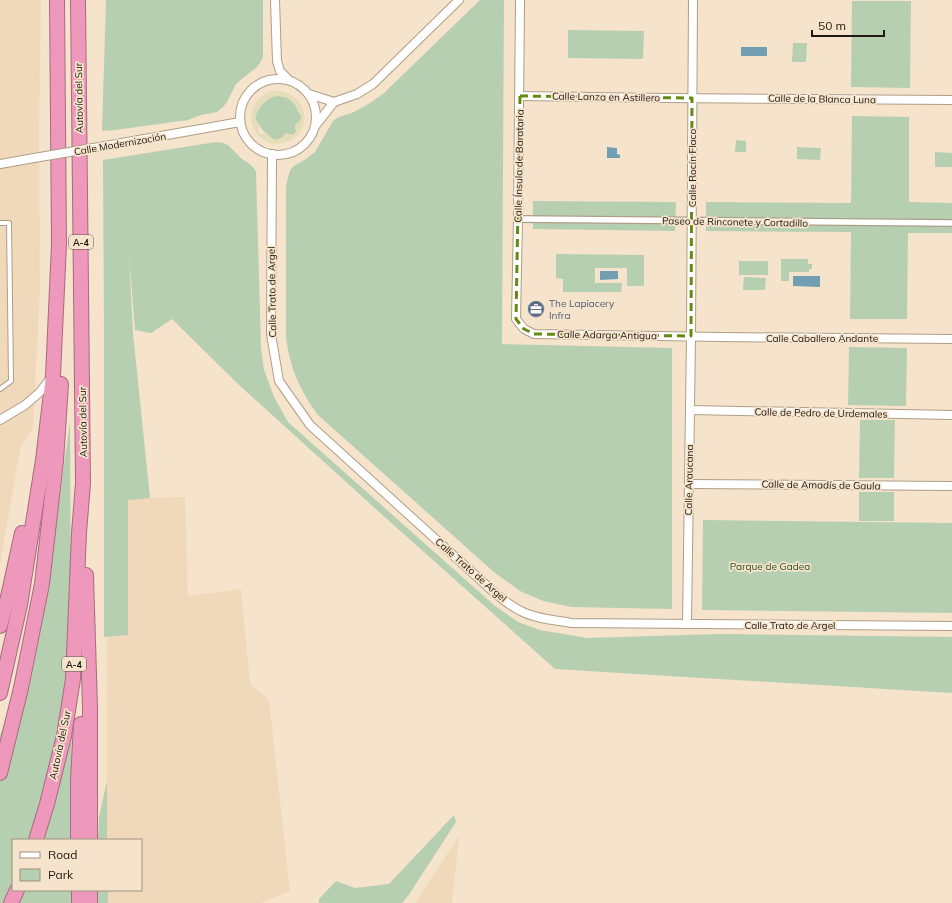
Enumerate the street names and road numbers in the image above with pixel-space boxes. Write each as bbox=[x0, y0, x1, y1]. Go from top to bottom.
street label: Autovía del Sur bbox=[72, 62, 86, 133]
street label: Calle Lanza en Astillero bbox=[552, 90, 660, 104]
street label: Calle de la Blanca Luna bbox=[768, 92, 876, 106]
street label: Calle Ínsula de Barataria bbox=[512, 109, 526, 223]
street label: Calle Modernización bbox=[73, 129, 167, 158]
street label: Calle Rocín Flaco bbox=[686, 129, 699, 207]
street label: Paseo de Rinconete y Cortadillo bbox=[662, 214, 808, 230]
road number: A-4 bbox=[69, 235, 93, 249]
street label: Calle Trato de Argel bbox=[265, 246, 279, 338]
street label: Calle Adarga Antigua bbox=[557, 328, 657, 342]
street label: Calle Caballero Andante bbox=[766, 332, 878, 345]
street label: Autovía del Sur bbox=[76, 386, 90, 457]
street label: Calle de Pedro de Urdemales bbox=[754, 405, 888, 421]
street label: Calle Araucana bbox=[682, 444, 696, 516]
street label: Calle de Amadís de Gaula bbox=[761, 477, 881, 493]
street label: Calle Trato de Argel bbox=[432, 535, 510, 605]
street label: Calle Trato de Argel bbox=[745, 619, 835, 632]
road number: A-4 bbox=[62, 657, 86, 671]
street label: Autovía del Sur bbox=[46, 709, 74, 781]

